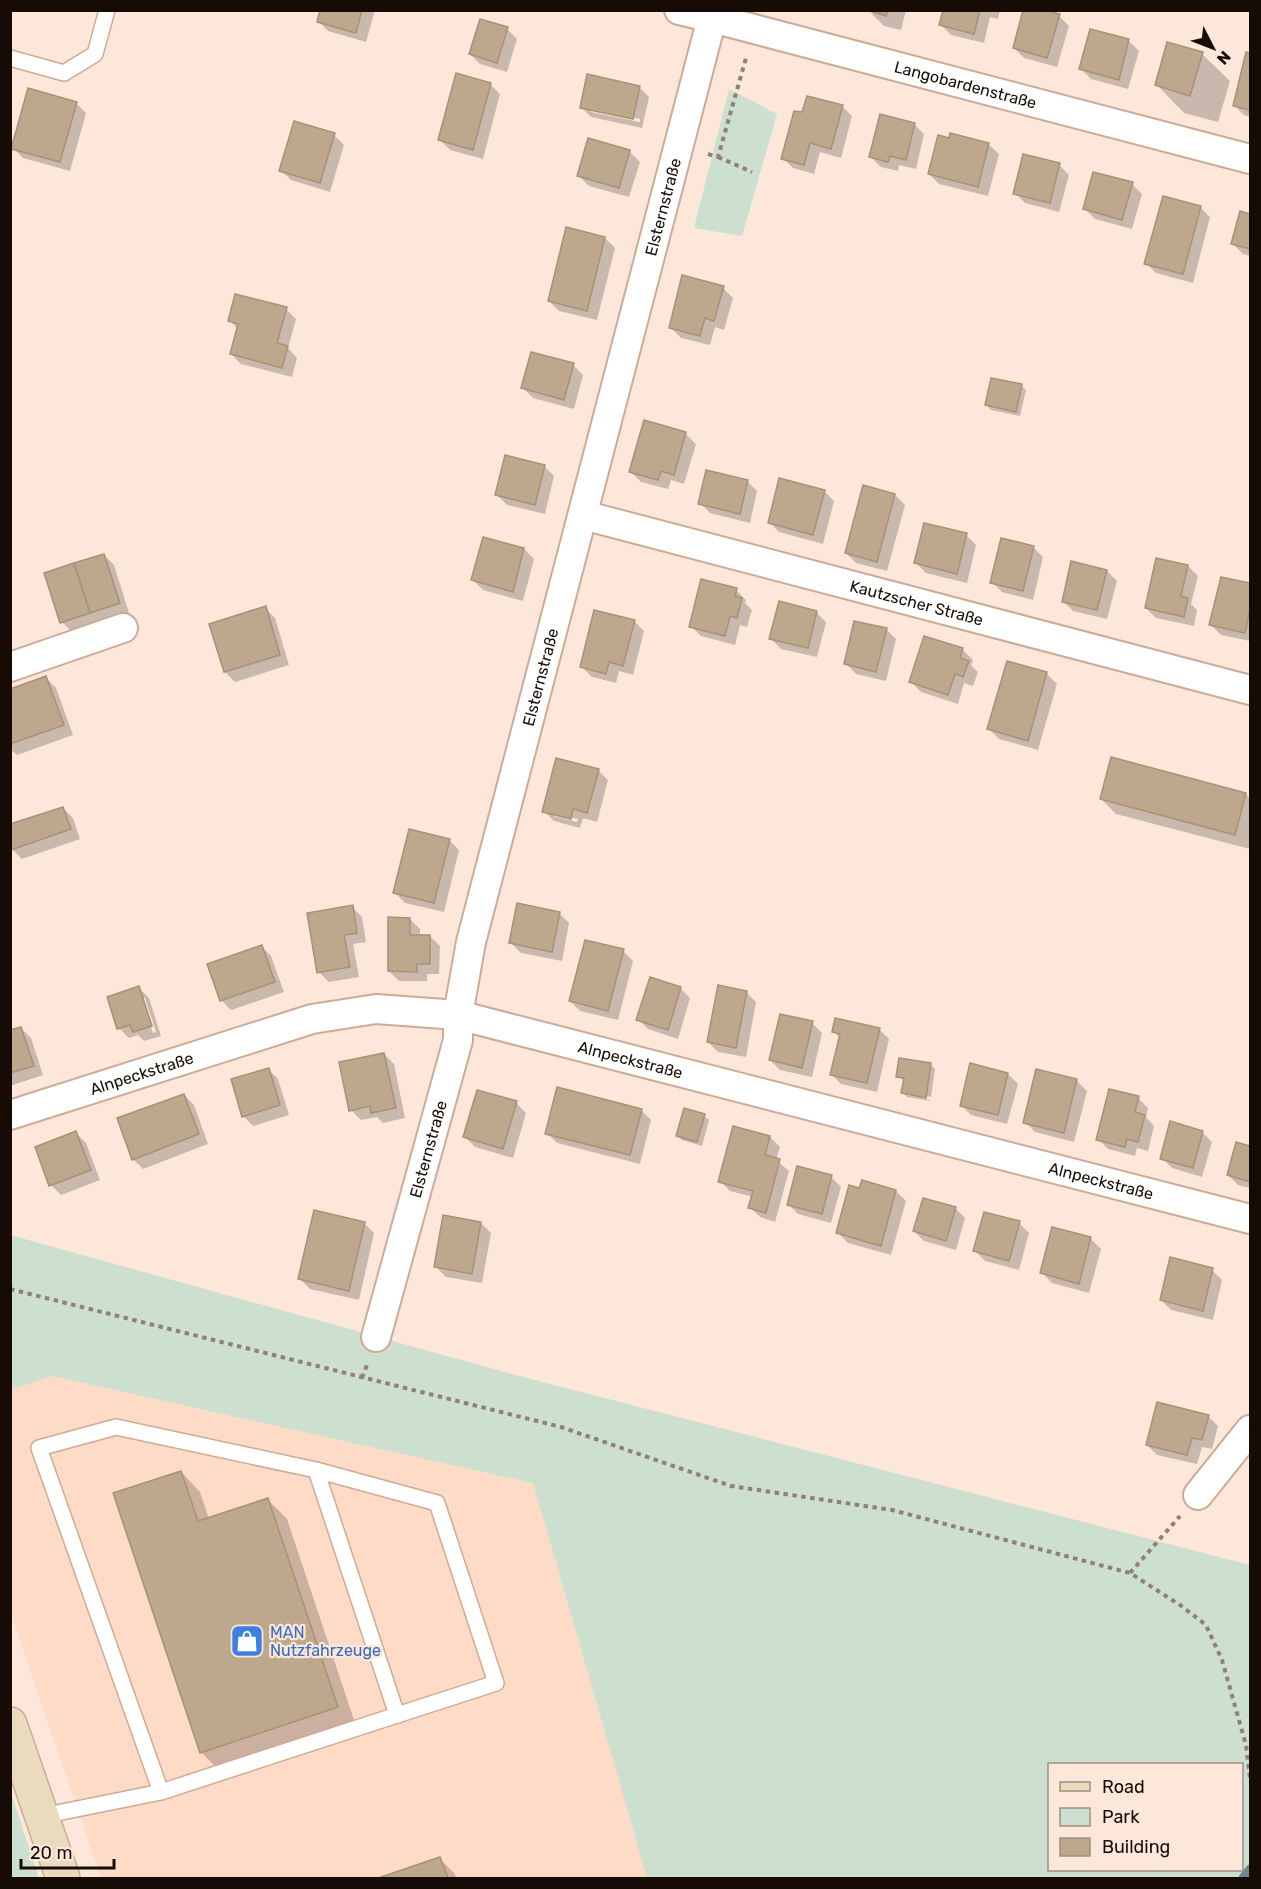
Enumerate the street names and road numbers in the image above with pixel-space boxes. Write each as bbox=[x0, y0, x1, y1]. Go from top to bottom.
street label: Langobardenstraße bbox=[892, 57, 1039, 112]
street label: Elsternstraße bbox=[641, 156, 685, 258]
street label: Kautzscher Straße bbox=[848, 576, 986, 629]
street label: Elsternstraße bbox=[518, 626, 562, 728]
street label: Alnpeckstraße bbox=[576, 1037, 685, 1082]
street label: Alnpeckstraße bbox=[87, 1048, 196, 1099]
street label: Elsternstraße bbox=[405, 1098, 450, 1200]
street label: Alnpeckstraße bbox=[1047, 1158, 1156, 1203]

